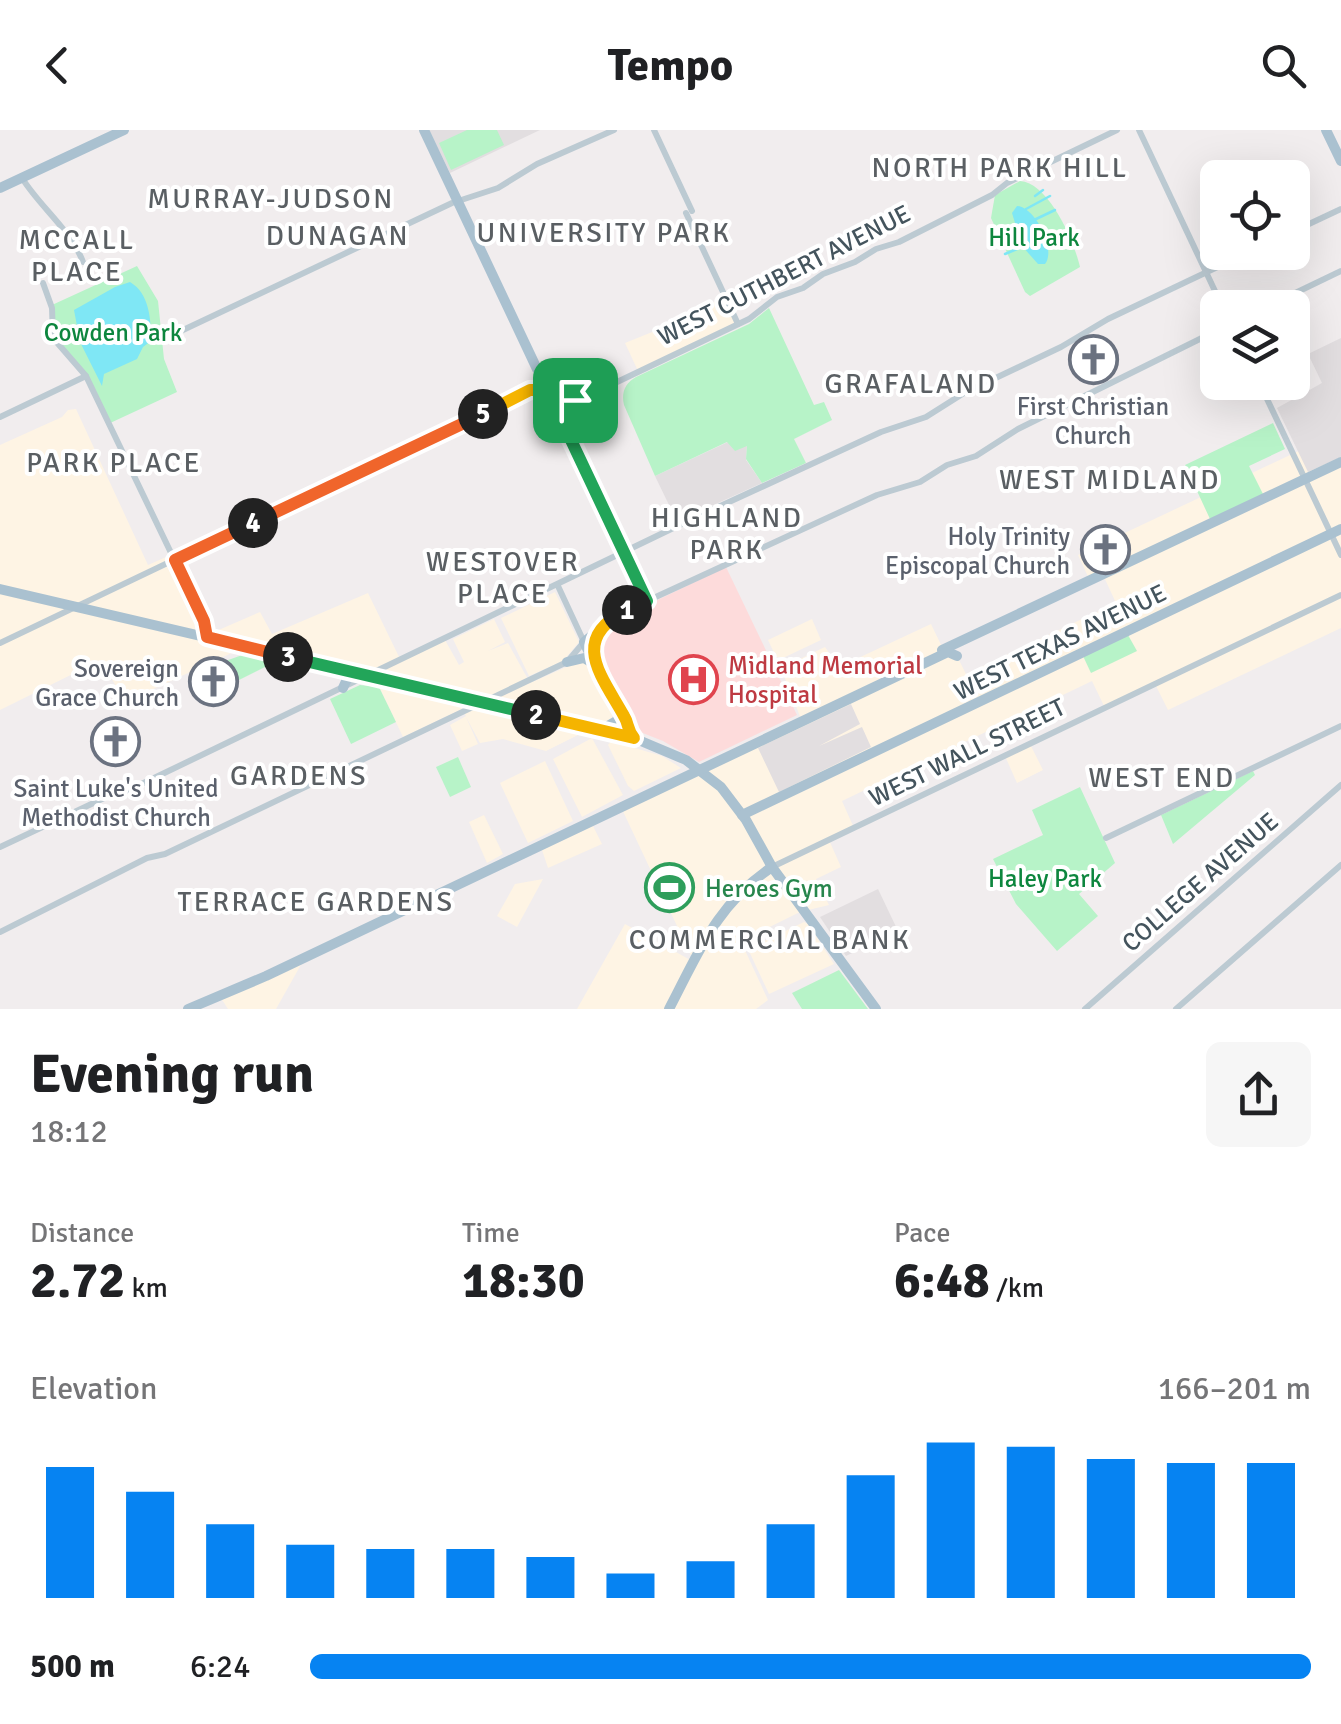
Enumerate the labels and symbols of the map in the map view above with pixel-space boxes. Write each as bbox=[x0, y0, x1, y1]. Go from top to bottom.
district label: NORTH PARK HILL bbox=[872, 151, 1128, 185]
district label: MURRAY-JUDSON bbox=[147, 182, 395, 216]
street label: WEST CUTHBERT AVENUE bbox=[652, 198, 916, 352]
district label: UNIVERSITY PARK bbox=[477, 216, 731, 250]
district label: DUNAGAN bbox=[266, 219, 410, 253]
park label: Hill Park bbox=[988, 222, 1080, 253]
district label: MCCALL PLACE bbox=[18, 223, 136, 289]
park label: Cowden Park bbox=[44, 317, 183, 348]
church icon: First Christian Church bbox=[1067, 334, 1119, 386]
pin bbox=[533, 358, 618, 443]
district label: GRAFALAND bbox=[824, 367, 998, 401]
pin: 5 bbox=[458, 389, 508, 439]
place label: First Christian Church bbox=[1017, 391, 1169, 451]
district label: PARK PLACE bbox=[26, 446, 202, 480]
district label: WEST MIDLAND bbox=[999, 463, 1221, 497]
pin: 4 bbox=[228, 498, 278, 548]
district label: HIGHLAND PARK bbox=[651, 501, 803, 567]
place label: Holy Trinity Episcopal Church bbox=[885, 521, 1070, 581]
church icon: Holy Trinity Episcopal Church bbox=[1079, 524, 1131, 576]
district label: WESTOVER PLACE bbox=[426, 545, 580, 611]
street label: WEST TEXAS AVENUE bbox=[949, 577, 1171, 707]
pin: 1 bbox=[602, 585, 652, 635]
pin: 3 bbox=[263, 632, 313, 682]
place label: Midland Memorial Hospital bbox=[728, 650, 923, 710]
place label: Sovereign Grace Church bbox=[35, 653, 179, 713]
hospital icon: Midland Memorial Hospital bbox=[667, 653, 719, 705]
church icon: Sovereign Grace Church bbox=[188, 656, 240, 708]
pin: 2 bbox=[511, 690, 561, 740]
street label: WEST WALL STREET bbox=[864, 691, 1071, 813]
church icon: Saint Luke's United Methodist Church bbox=[90, 716, 142, 768]
district label: GARDENS bbox=[230, 759, 368, 793]
district label: WEST END bbox=[1088, 761, 1236, 795]
place label: Saint Luke's United Methodist Church bbox=[14, 773, 218, 833]
street label: COLLEGE AVENUE bbox=[1115, 806, 1285, 958]
sports icon: Heroes Gym bbox=[644, 862, 696, 914]
park label: Haley Park bbox=[988, 863, 1102, 894]
place label: Heroes Gym bbox=[705, 873, 833, 904]
district label: TERRACE GARDENS bbox=[178, 885, 454, 919]
district label: COMMERCIAL BANK bbox=[629, 923, 911, 957]

